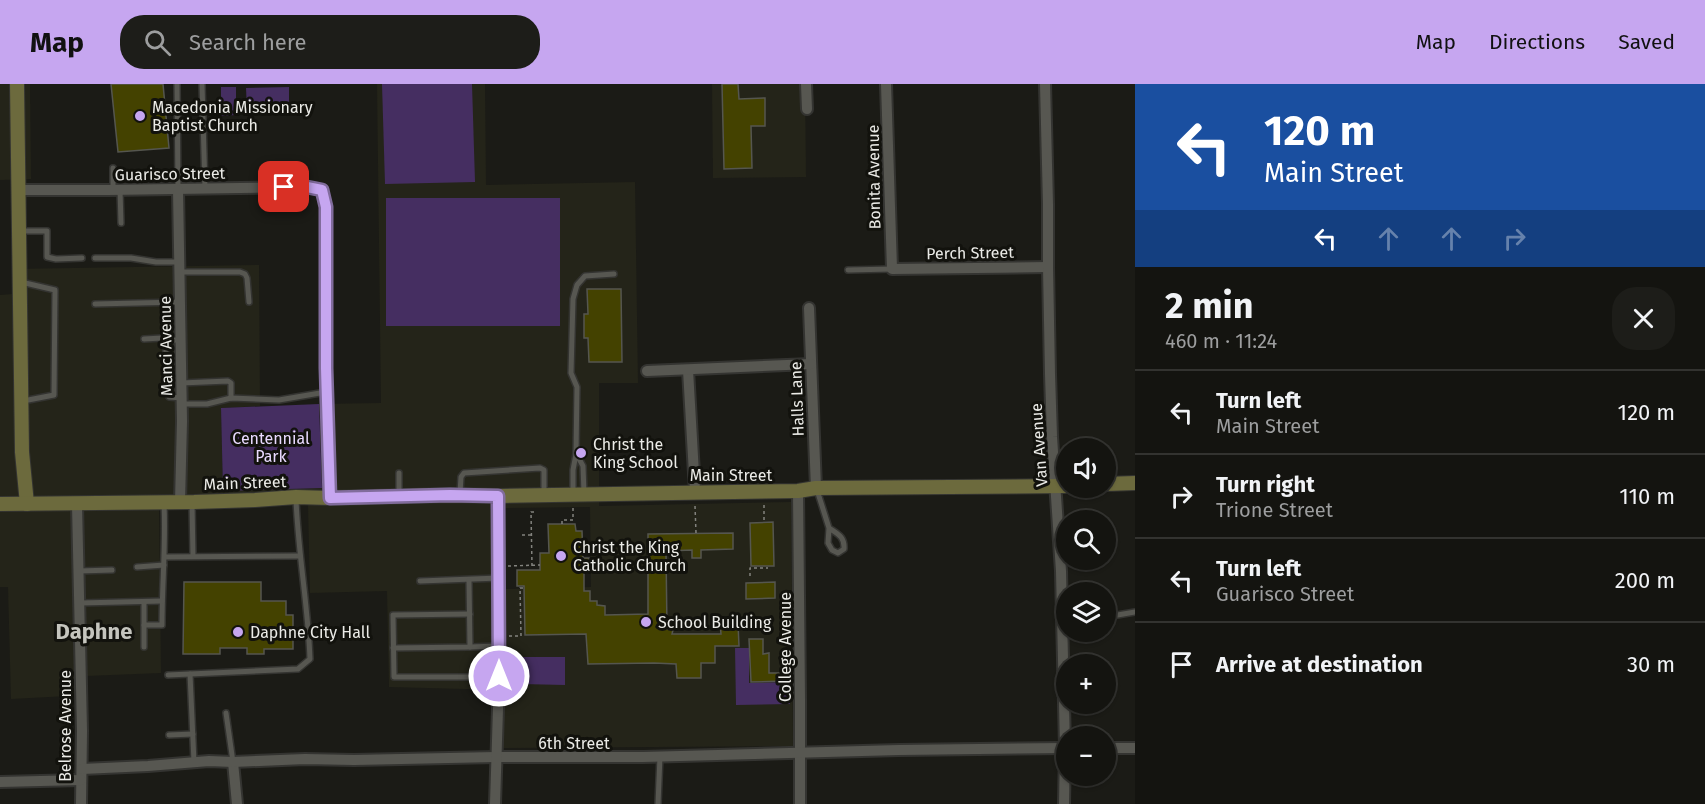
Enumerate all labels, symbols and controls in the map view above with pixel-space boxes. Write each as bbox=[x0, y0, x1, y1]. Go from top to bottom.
search box bbox=[120, 15, 540, 69]
text: Map bbox=[30, 26, 84, 59]
icon: search bbox=[141, 26, 174, 59]
text: Search here bbox=[189, 29, 307, 56]
text: Map bbox=[1416, 29, 1456, 55]
text: Directions bbox=[1489, 29, 1585, 55]
text: Saved bbox=[1618, 29, 1675, 55]
place label: Macedonia Missionary Baptist Church bbox=[152, 98, 313, 135]
text: 120 m bbox=[1264, 106, 1375, 156]
icon: left bbox=[1165, 108, 1243, 186]
marker: Macedonia Missionary Baptist Church bbox=[133, 109, 147, 123]
street label: Bonita Avenue bbox=[864, 124, 884, 230]
text: Main Street bbox=[1264, 157, 1404, 189]
pin bbox=[258, 161, 309, 212]
street label: Guarisco Street bbox=[115, 164, 226, 184]
icon: arrive bbox=[267, 170, 300, 203]
icon: left bbox=[1309, 222, 1342, 255]
icon: ahead bbox=[1372, 222, 1405, 255]
icon: ahead bbox=[1435, 222, 1468, 255]
icon: right bbox=[1498, 222, 1531, 255]
street label: Perch Street bbox=[926, 243, 1014, 263]
text: 2 min bbox=[1165, 284, 1254, 328]
button: close bbox=[1612, 287, 1675, 350]
street label: Manci Avenue bbox=[156, 296, 176, 396]
text: 460 m · 11:24 bbox=[1165, 329, 1277, 353]
street label: Halls Lane bbox=[786, 361, 808, 437]
text: Turn left bbox=[1216, 387, 1301, 414]
icon: left bbox=[1165, 396, 1198, 429]
text: 120 m bbox=[1618, 399, 1675, 426]
street label: Van Avenue bbox=[1027, 403, 1051, 487]
text: Main Street bbox=[1216, 414, 1319, 438]
park label: Centennial Park bbox=[232, 429, 310, 466]
place label: Christ the King School bbox=[593, 435, 678, 472]
map controls bbox=[1056, 438, 1116, 786]
button: sound bbox=[1056, 438, 1116, 498]
marker: Christ the King School bbox=[574, 446, 588, 460]
street label: Main Street bbox=[690, 466, 773, 485]
text: Turn right bbox=[1216, 471, 1315, 498]
street label: Main Street bbox=[203, 472, 287, 494]
icon: right bbox=[1165, 480, 1198, 513]
text: 110 m bbox=[1619, 483, 1675, 510]
text: Trione Street bbox=[1216, 498, 1333, 522]
button: search bbox=[1056, 510, 1116, 570]
place label: Christ the King Catholic Church bbox=[573, 538, 686, 575]
marker: Christ the King Catholic Church bbox=[554, 549, 568, 563]
text: Turn left bbox=[1216, 555, 1301, 582]
icon: left bbox=[1165, 564, 1198, 597]
text: 200 m bbox=[1615, 567, 1675, 594]
button: layers bbox=[1056, 582, 1116, 642]
text: Guarisco Street bbox=[1216, 582, 1354, 606]
street label: College Avenue bbox=[776, 592, 795, 702]
place label: School Building bbox=[658, 613, 772, 632]
marker: School Building bbox=[639, 615, 653, 629]
district label: Daphne bbox=[56, 618, 132, 645]
place label: Daphne City Hall bbox=[250, 623, 370, 642]
marker: Daphne City Hall bbox=[231, 625, 245, 639]
position arrow bbox=[467, 644, 531, 708]
icon: arrive bbox=[1165, 648, 1198, 681]
text: Arrive at destination bbox=[1216, 651, 1423, 678]
text: 30 m bbox=[1627, 651, 1675, 678]
button: + bbox=[1056, 654, 1116, 714]
street label: Belrose Avenue bbox=[56, 670, 75, 782]
button: − bbox=[1056, 726, 1116, 786]
street label: 6th Street bbox=[538, 734, 610, 753]

